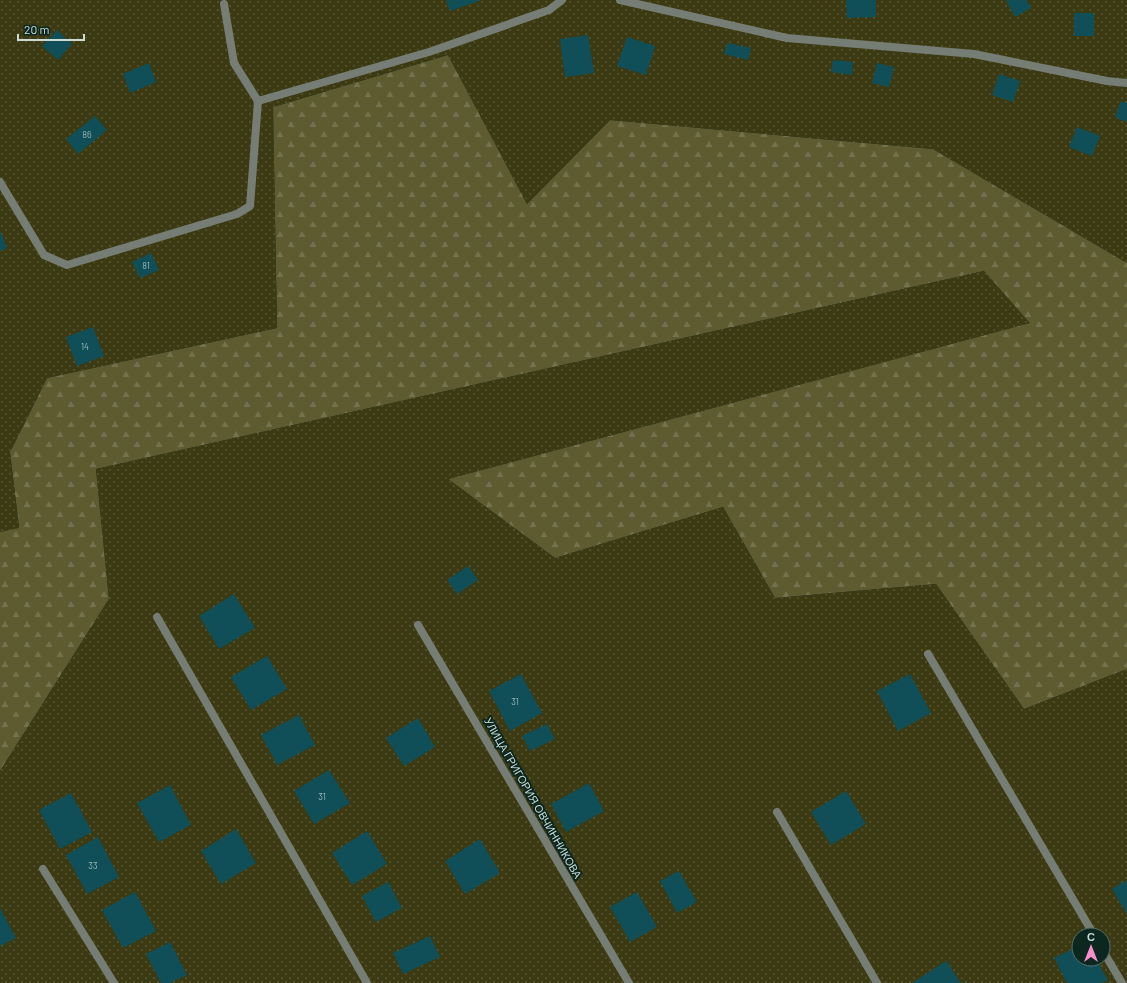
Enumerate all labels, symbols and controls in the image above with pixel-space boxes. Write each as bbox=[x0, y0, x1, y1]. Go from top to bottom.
scale bar bbox=[18, 16, 84, 42]
text: 20 m bbox=[24, 22, 50, 36]
house number: 86 bbox=[82, 129, 92, 140]
house number: 81 bbox=[142, 260, 150, 271]
house number: 14 bbox=[81, 341, 89, 352]
house number: 31 bbox=[511, 696, 519, 707]
street label: УЛИЦА ГРИГОРИЯ ОВЧИННИКОВА bbox=[482, 715, 585, 881]
house number: 31 bbox=[318, 791, 326, 802]
house number: 33 bbox=[88, 860, 98, 871]
north arrow bbox=[1071, 927, 1111, 967]
text: С bbox=[1087, 930, 1095, 943]

